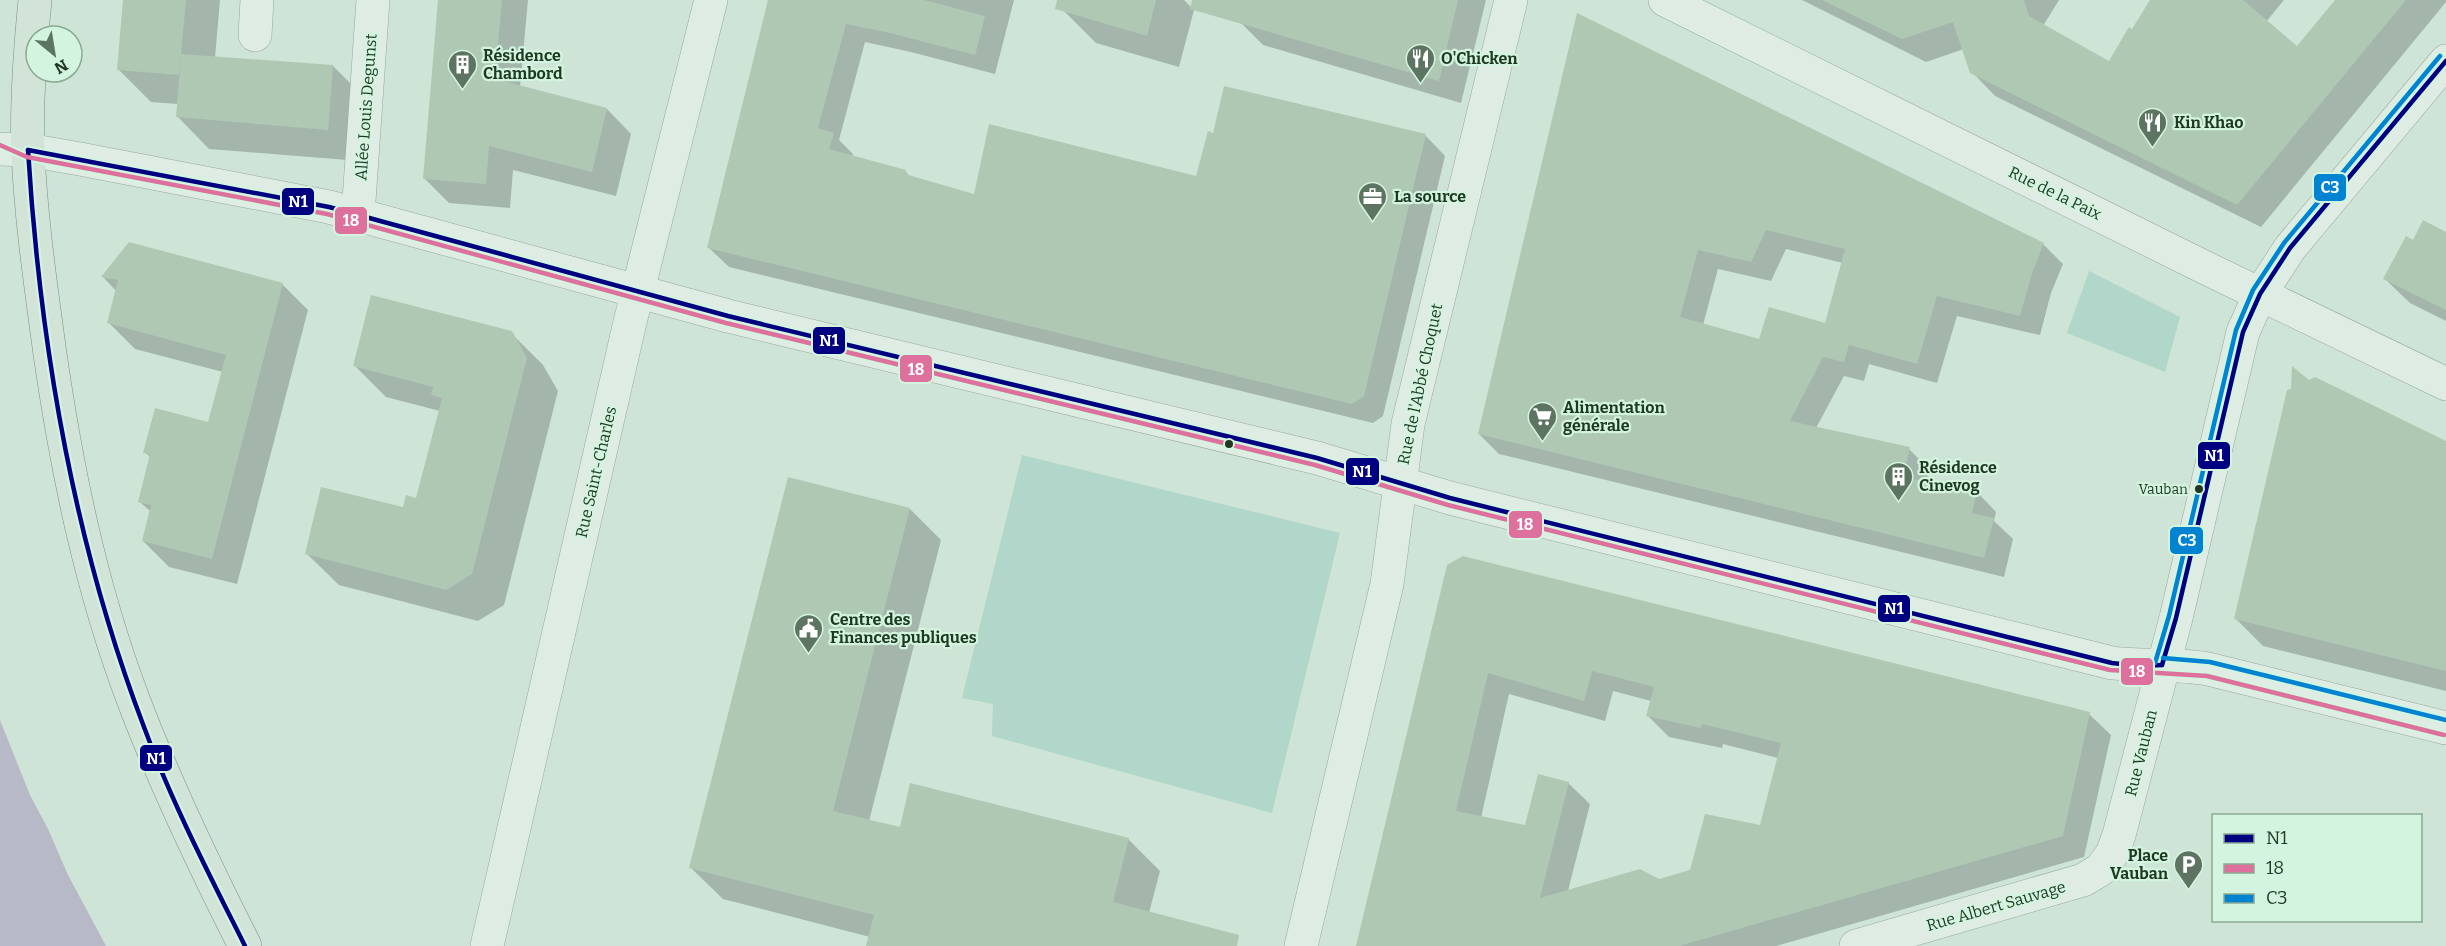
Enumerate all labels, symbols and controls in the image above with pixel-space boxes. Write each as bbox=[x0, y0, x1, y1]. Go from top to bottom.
north arrow bbox=[24, 24, 84, 84]
street label: Allée Louis Degunst bbox=[351, 33, 381, 181]
restaurant icon: O'Chicken bbox=[1404, 42, 1436, 84]
place label: Résidence Chambord bbox=[483, 46, 563, 83]
building icon: Résidence Chambord bbox=[446, 48, 478, 90]
place label: O'Chicken bbox=[1441, 49, 1518, 68]
text: N bbox=[51, 55, 71, 78]
restaurant icon: Kin Khao bbox=[2137, 106, 2169, 148]
place label: Kin Khao bbox=[2174, 113, 2243, 132]
street label: Rue de la Paix bbox=[2005, 162, 2105, 224]
line badge: C3 bbox=[2313, 173, 2347, 202]
text: C3 bbox=[2320, 178, 2340, 197]
office icon: La source bbox=[1357, 180, 1389, 222]
line badge: N1 bbox=[281, 187, 315, 216]
place label: La source bbox=[1394, 187, 1466, 206]
text: N1 bbox=[288, 192, 308, 211]
line badge: 18 bbox=[334, 206, 368, 235]
text: 18 bbox=[343, 211, 359, 230]
street label: Rue de l'Abbé Choquet bbox=[1394, 301, 1446, 466]
line badge: N1 bbox=[812, 326, 846, 355]
text: N1 bbox=[819, 331, 839, 350]
line badge: 18 bbox=[899, 354, 933, 383]
text: 18 bbox=[908, 360, 924, 379]
place label: Alimentation générale bbox=[1563, 398, 1666, 435]
supermarket icon: Alimentation générale bbox=[1526, 400, 1558, 442]
street label: Rue Saint-Charles bbox=[572, 404, 620, 540]
unlabelled marker bbox=[1223, 438, 1235, 450]
line badge: N1 bbox=[2197, 441, 2231, 470]
text: N1 bbox=[2204, 446, 2224, 465]
line badge: N1 bbox=[1345, 457, 1380, 486]
place label: Résidence Cinevog bbox=[1919, 458, 1997, 495]
building icon: Résidence Cinevog bbox=[1882, 460, 1914, 502]
text: N1 bbox=[1352, 462, 1372, 481]
place label: Vauban bbox=[2139, 481, 2188, 498]
marker: Vauban bbox=[2193, 483, 2205, 495]
line badge: 18 bbox=[1508, 510, 1543, 539]
text: 18 bbox=[1517, 515, 1533, 534]
line badge: C3 bbox=[2169, 526, 2204, 555]
text: C3 bbox=[2177, 531, 2197, 550]
line badge: N1 bbox=[1877, 594, 1911, 623]
text: N1 bbox=[1884, 599, 1904, 618]
place label: Centre des Finances publiques bbox=[830, 610, 977, 647]
public building icon: Centre des Finances publiques bbox=[793, 612, 825, 654]
line badge: 18 bbox=[2120, 657, 2154, 686]
text: 18 bbox=[2129, 662, 2145, 681]
street label: Rue Vauban bbox=[2121, 708, 2161, 798]
line badge: N1 bbox=[139, 744, 173, 772]
text: N1 bbox=[146, 749, 166, 768]
legend bbox=[2212, 814, 2422, 922]
text: N1 bbox=[2266, 827, 2288, 849]
place label: Place Vauban bbox=[2110, 846, 2169, 883]
parking icon: Place Vauban bbox=[2173, 848, 2205, 890]
text: 18 bbox=[2266, 857, 2284, 879]
street label: Rue Albert Sauvage bbox=[1924, 877, 2068, 935]
text: C3 bbox=[2266, 887, 2288, 909]

